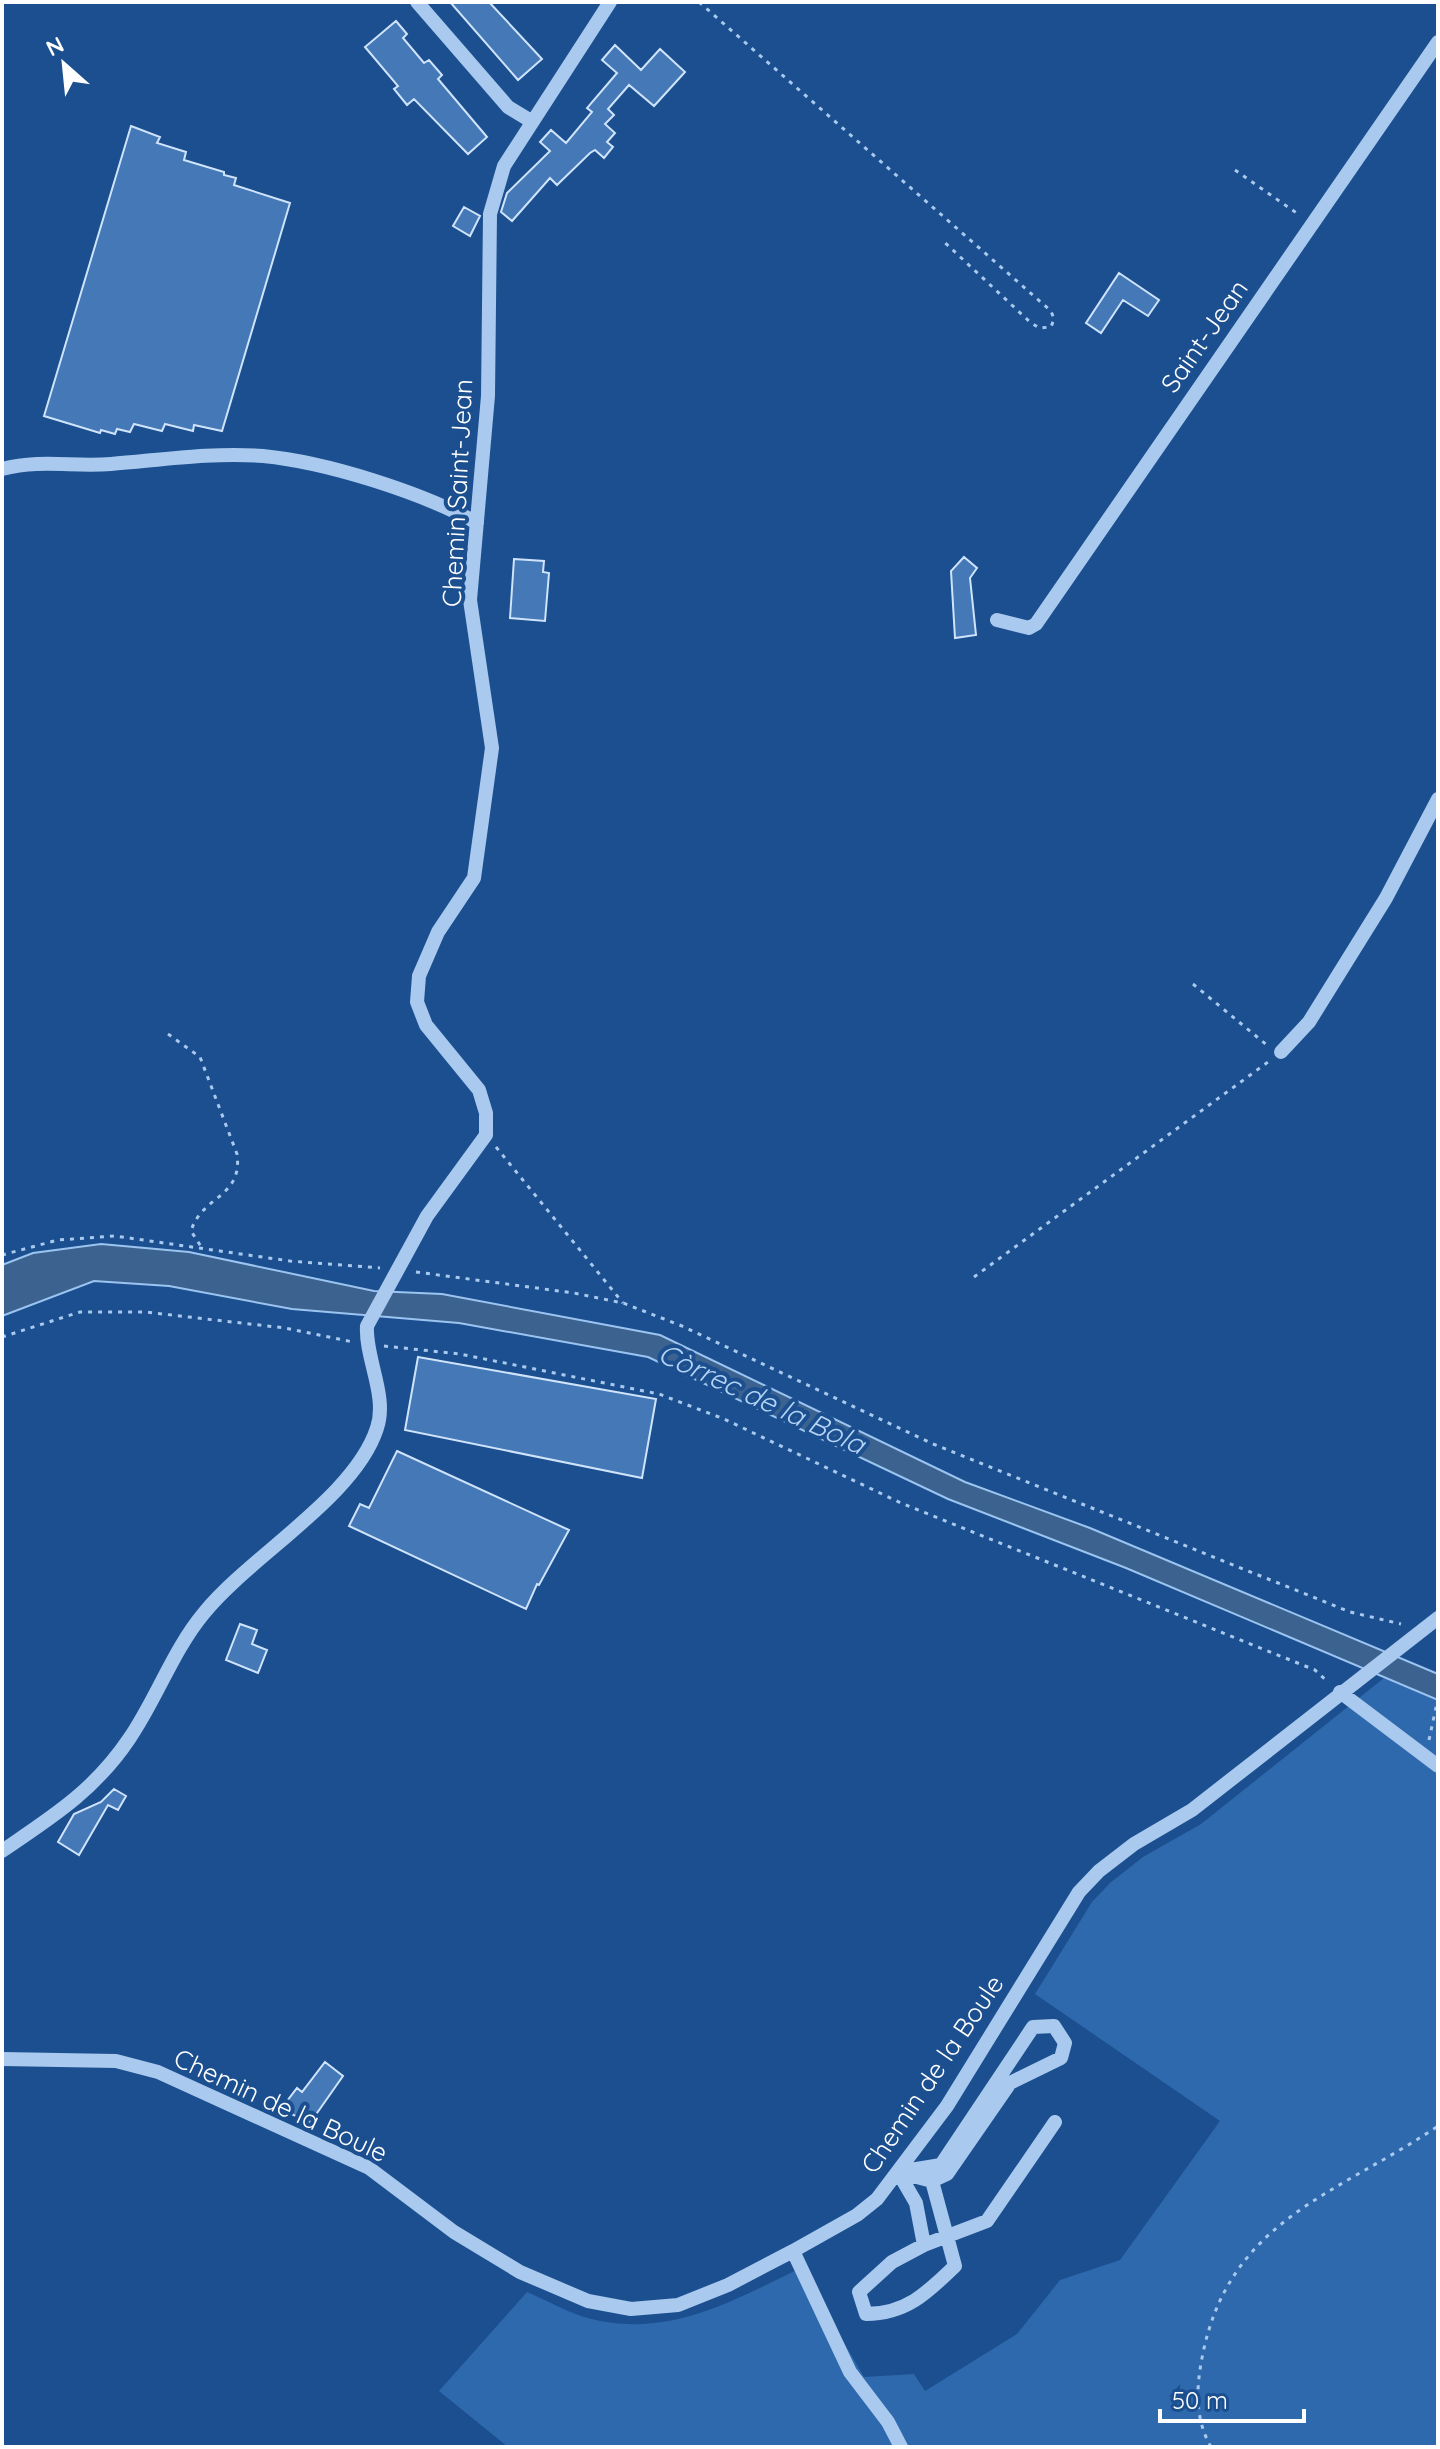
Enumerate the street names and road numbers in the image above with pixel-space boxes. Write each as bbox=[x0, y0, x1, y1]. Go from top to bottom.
street label: Saint-Jean bbox=[1153, 273, 1255, 399]
street label: Chemin Saint-Jean bbox=[435, 378, 479, 608]
street label: Chemin de la Boule bbox=[853, 1969, 1011, 2179]
street label: Chemin de la Boule bbox=[169, 2041, 393, 2169]

